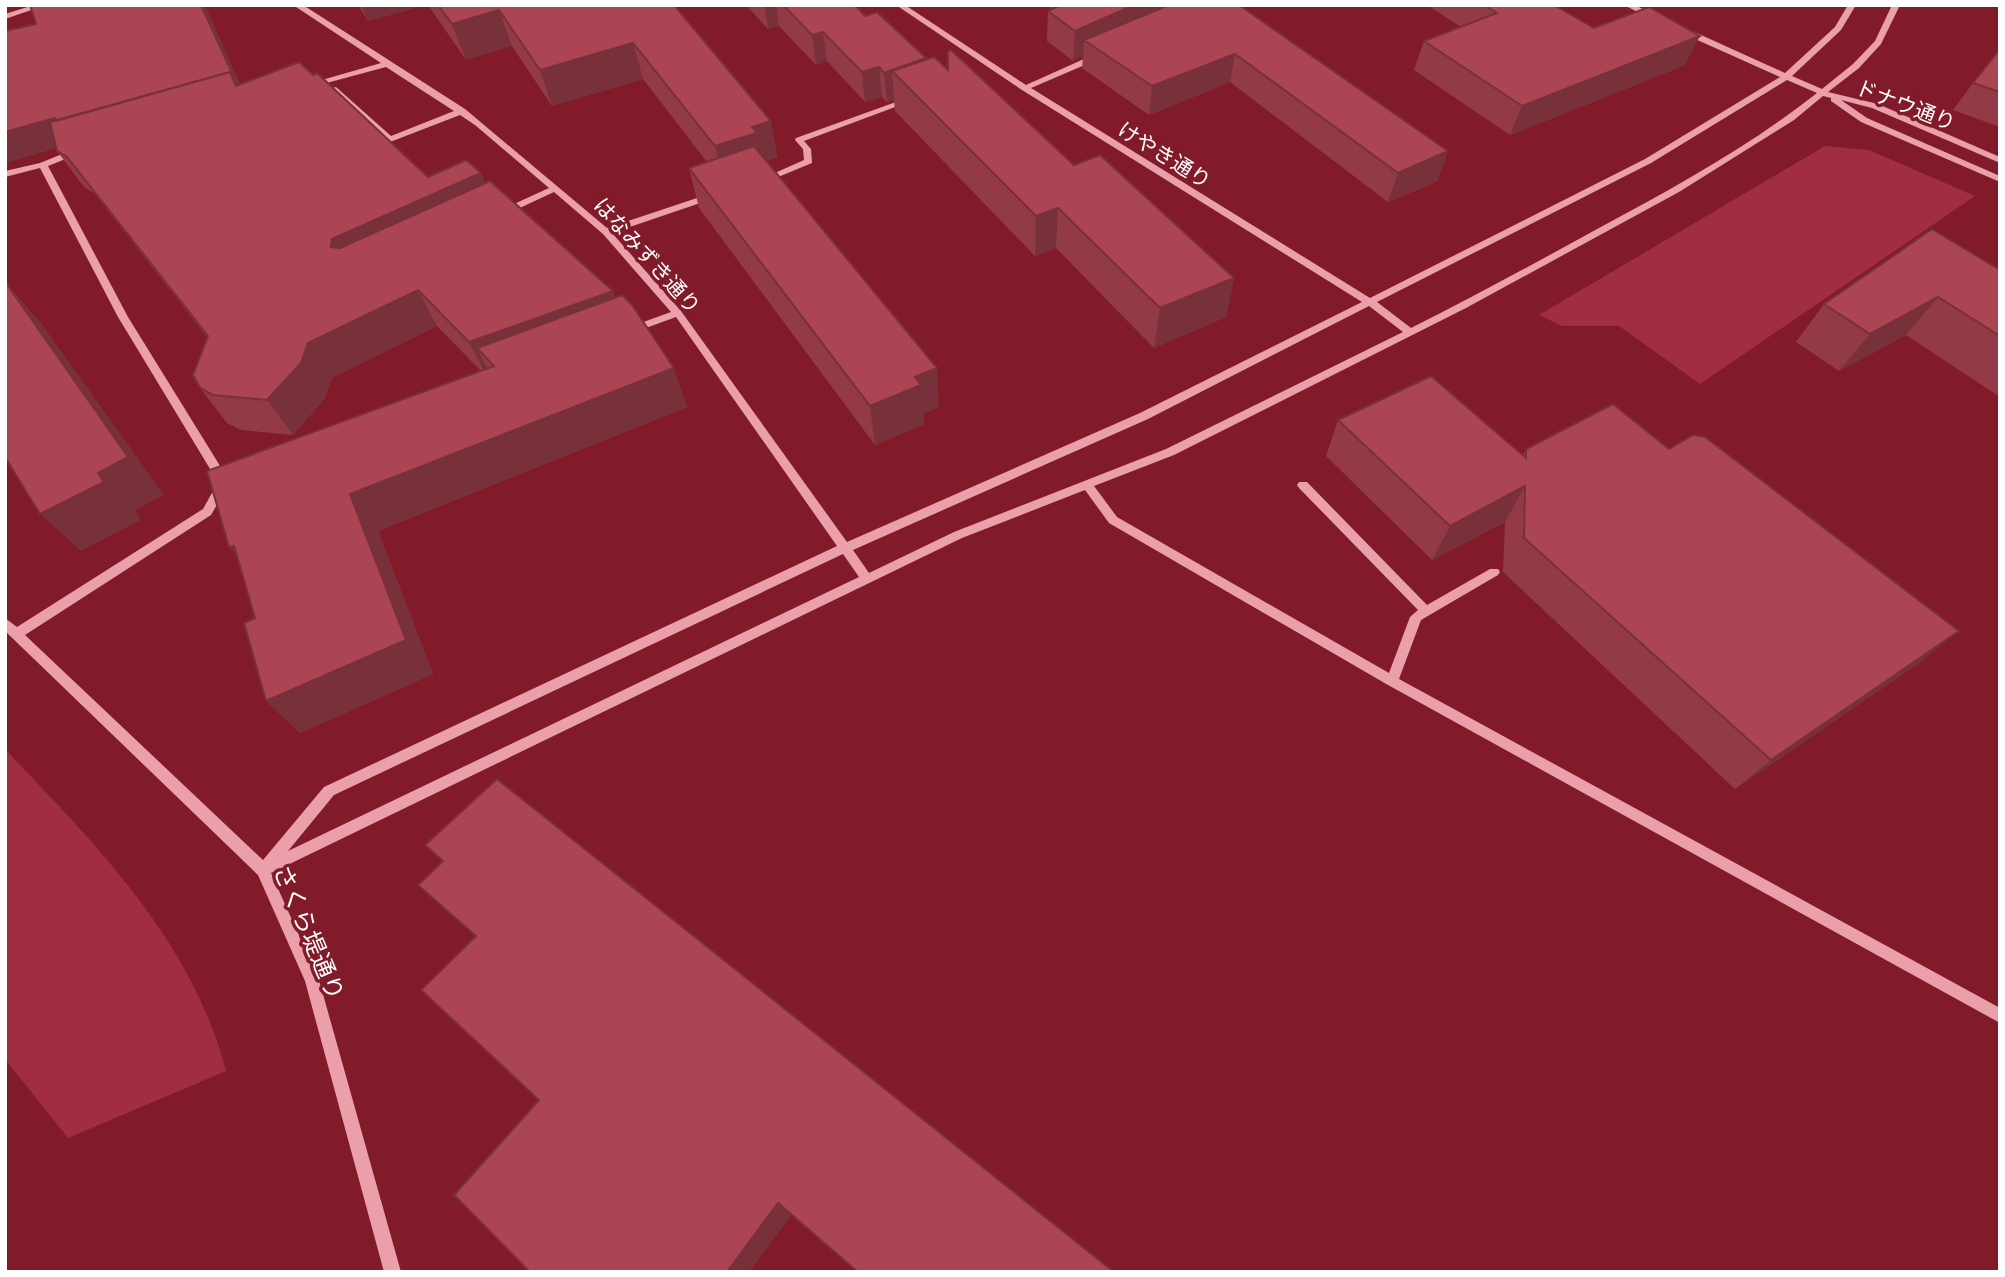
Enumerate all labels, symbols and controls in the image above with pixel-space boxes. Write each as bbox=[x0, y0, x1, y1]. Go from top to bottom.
street label: ドナウ通り bbox=[1853, 74, 1959, 134]
street label: けやき通り bbox=[1114, 116, 1216, 192]
street label: はなみずき通り bbox=[590, 192, 706, 318]
street label: さくら堤通り bbox=[269, 860, 351, 1004]

